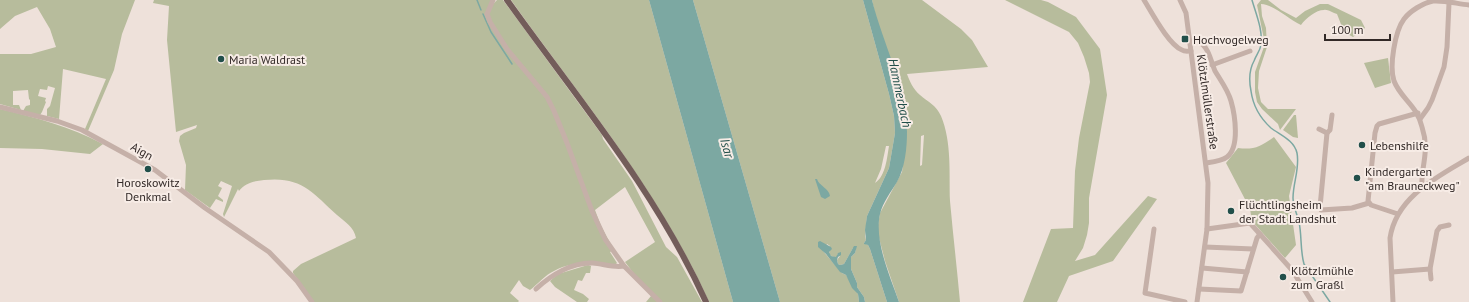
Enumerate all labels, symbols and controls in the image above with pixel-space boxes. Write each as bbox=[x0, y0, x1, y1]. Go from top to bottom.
scale bar bbox=[1325, 16, 1390, 42]
text: 100 m bbox=[1331, 22, 1364, 37]
place label: Hochvogelweg bbox=[1193, 32, 1269, 47]
marker: Hochvogelweg bbox=[1180, 34, 1190, 44]
place label: Maria Waldrast bbox=[229, 52, 305, 67]
street label: Klötzlmüllerstraße bbox=[1194, 53, 1222, 151]
marker: Maria Waldrast bbox=[216, 54, 226, 64]
water label: Hammerbach bbox=[884, 57, 916, 129]
water label: Isar bbox=[716, 136, 738, 160]
place label: Lebenshilfe bbox=[1370, 138, 1429, 153]
street label: Aign bbox=[128, 139, 156, 163]
marker: Lebenshilfe bbox=[1357, 140, 1367, 150]
marker: Horoskowitz Denkmal bbox=[143, 164, 153, 174]
place label: Kindergarten "am Brauneckweg" bbox=[1365, 164, 1460, 193]
marker: Kindergarten "am Brauneckweg" bbox=[1352, 173, 1362, 183]
place label: Horoskowitz Denkmal bbox=[116, 175, 180, 204]
place label: Flüchtlingsheim der Stadt Landshut bbox=[1239, 197, 1336, 226]
marker: Flüchtlingsheim der Stadt Landshut bbox=[1226, 206, 1236, 216]
place label: Klötzlmühle zum Graßl bbox=[1291, 263, 1354, 292]
marker: Klötzlmühle zum Graßl bbox=[1278, 272, 1288, 282]

